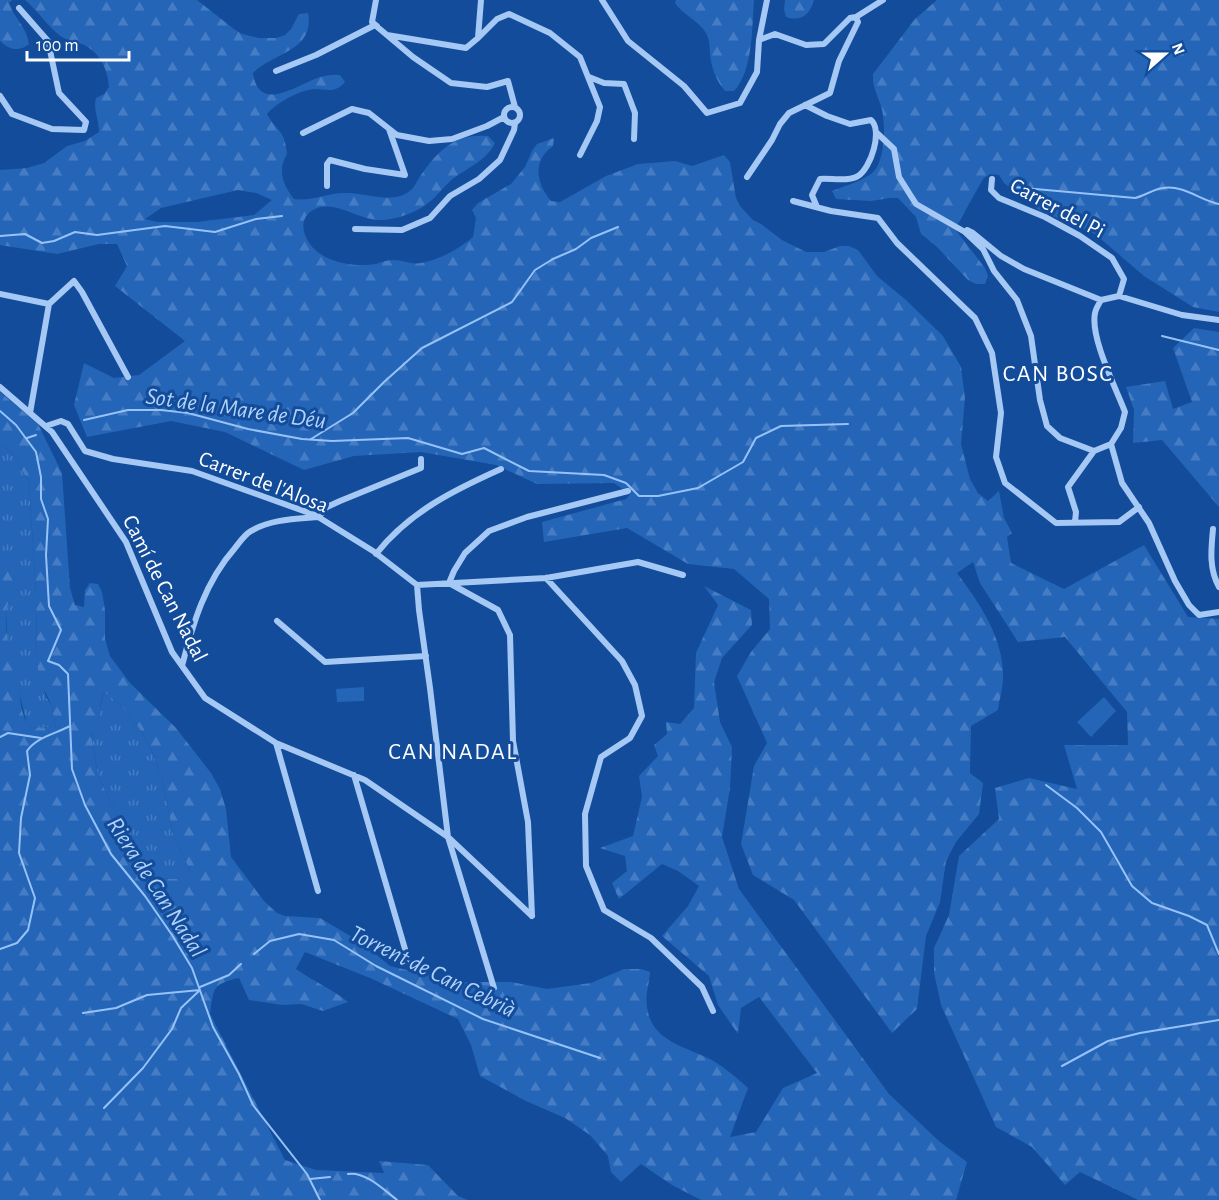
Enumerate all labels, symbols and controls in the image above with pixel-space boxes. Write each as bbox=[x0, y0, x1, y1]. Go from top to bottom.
scale bar bbox=[27, 24, 129, 62]
north arrow bbox=[1135, 24, 1195, 84]
text: 100 m bbox=[36, 37, 79, 55]
text: N bbox=[1169, 41, 1188, 57]
street label: Carrer del Pi bbox=[1007, 174, 1109, 242]
district label: CAN BOSC bbox=[1003, 362, 1113, 386]
water label: Sot de la Mare de Déu bbox=[144, 384, 328, 434]
street label: Carrer de l'Alosa bbox=[196, 447, 331, 517]
street label: Camí de Can Nadal bbox=[119, 512, 212, 665]
district label: CAN NADAL bbox=[388, 740, 518, 764]
water label: Riera de Can Nadal bbox=[102, 813, 210, 962]
water label: Torrent de Can Cebrià bbox=[346, 921, 519, 1022]

